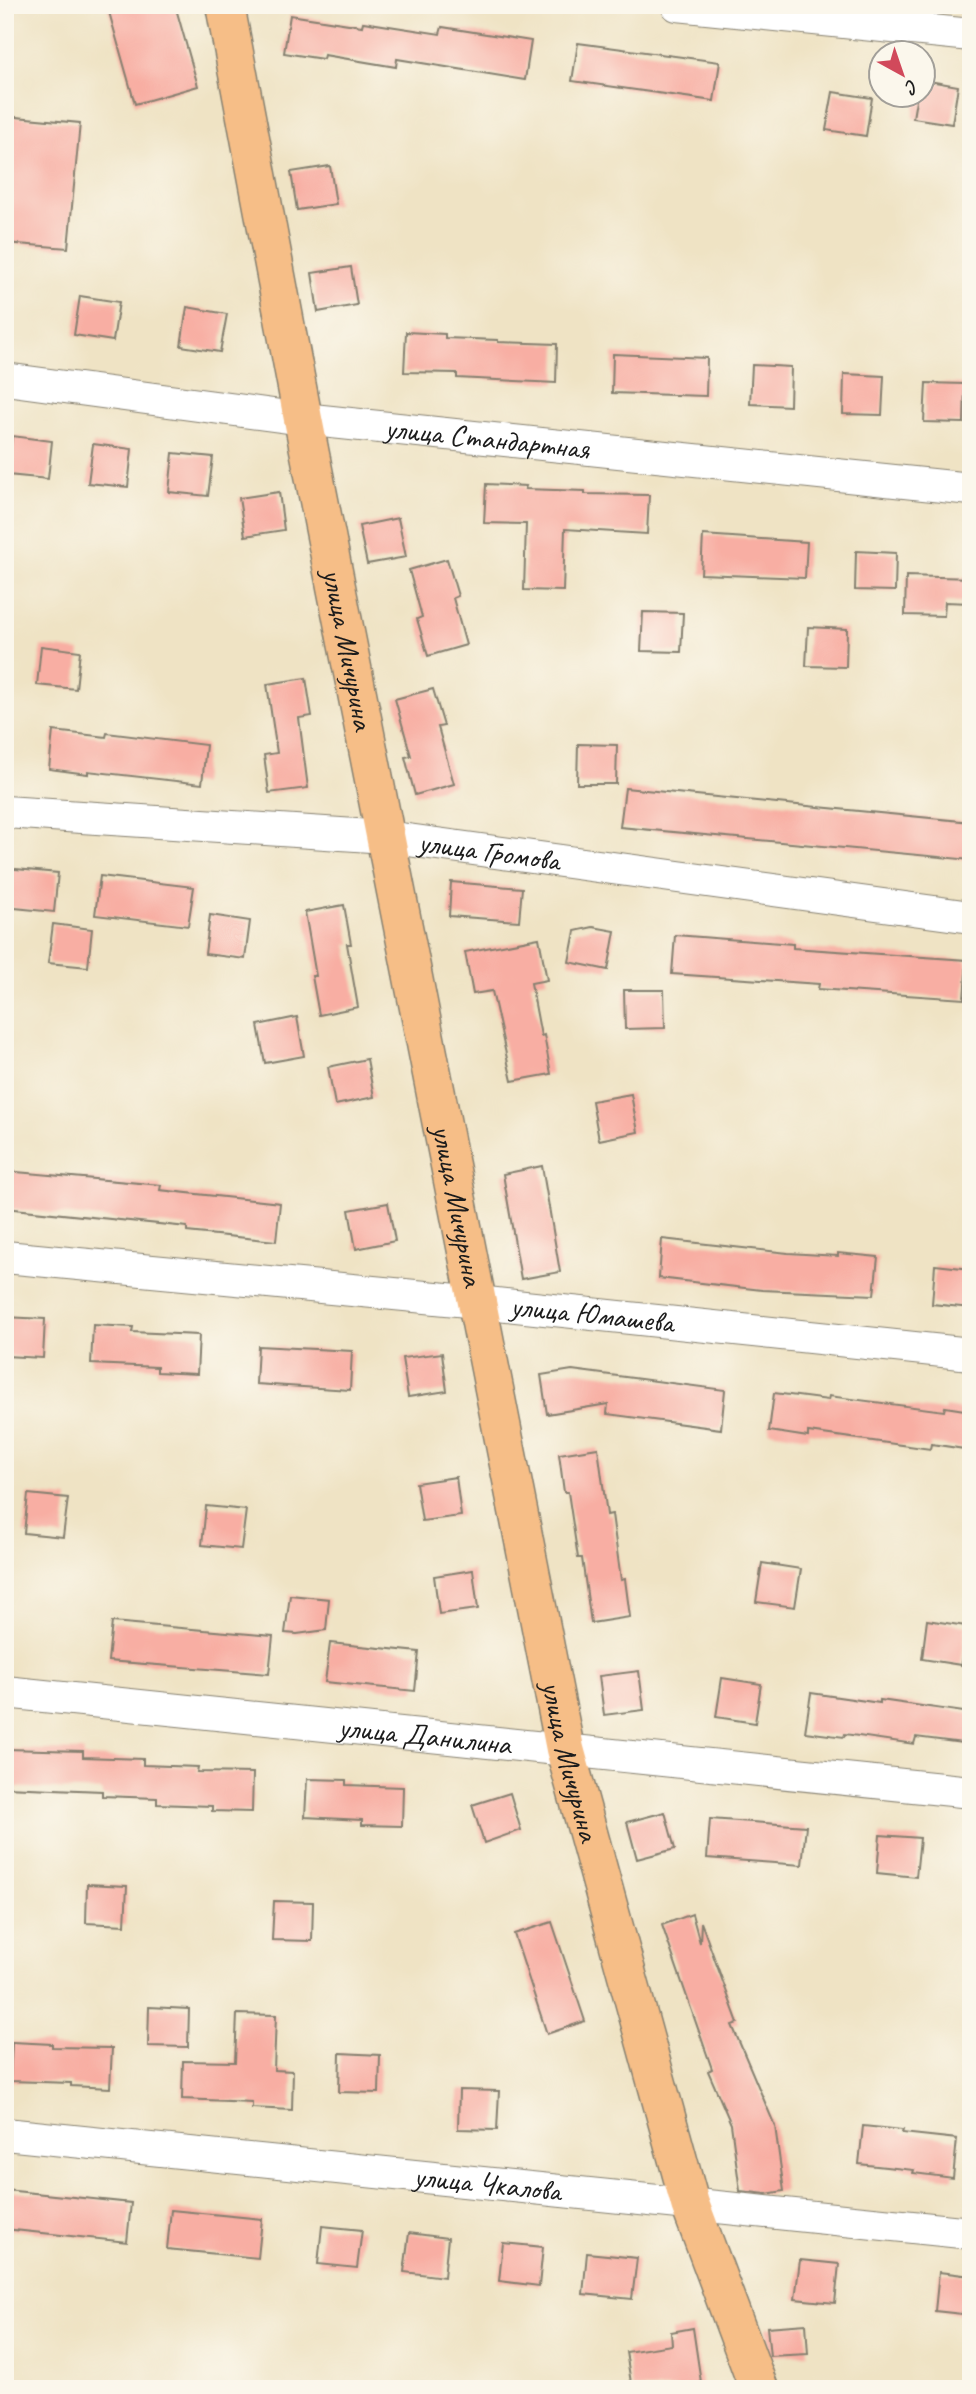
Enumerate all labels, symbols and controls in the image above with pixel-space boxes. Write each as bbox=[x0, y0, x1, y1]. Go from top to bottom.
north arrow bbox=[867, 38, 937, 108]
text: С bbox=[899, 74, 924, 100]
street label: улица Стандартная bbox=[381, 409, 592, 468]
street label: улица Мичурина bbox=[314, 564, 383, 735]
street label: улица Громова bbox=[414, 822, 565, 880]
street label: улица Мичурина bbox=[423, 1120, 493, 1291]
street label: улица Юмашева bbox=[507, 1286, 678, 1342]
street label: улица Мичурина bbox=[533, 1676, 609, 1847]
street label: улица Данилина bbox=[335, 1707, 515, 1763]
street label: улица Чкалова bbox=[410, 2157, 565, 2210]

